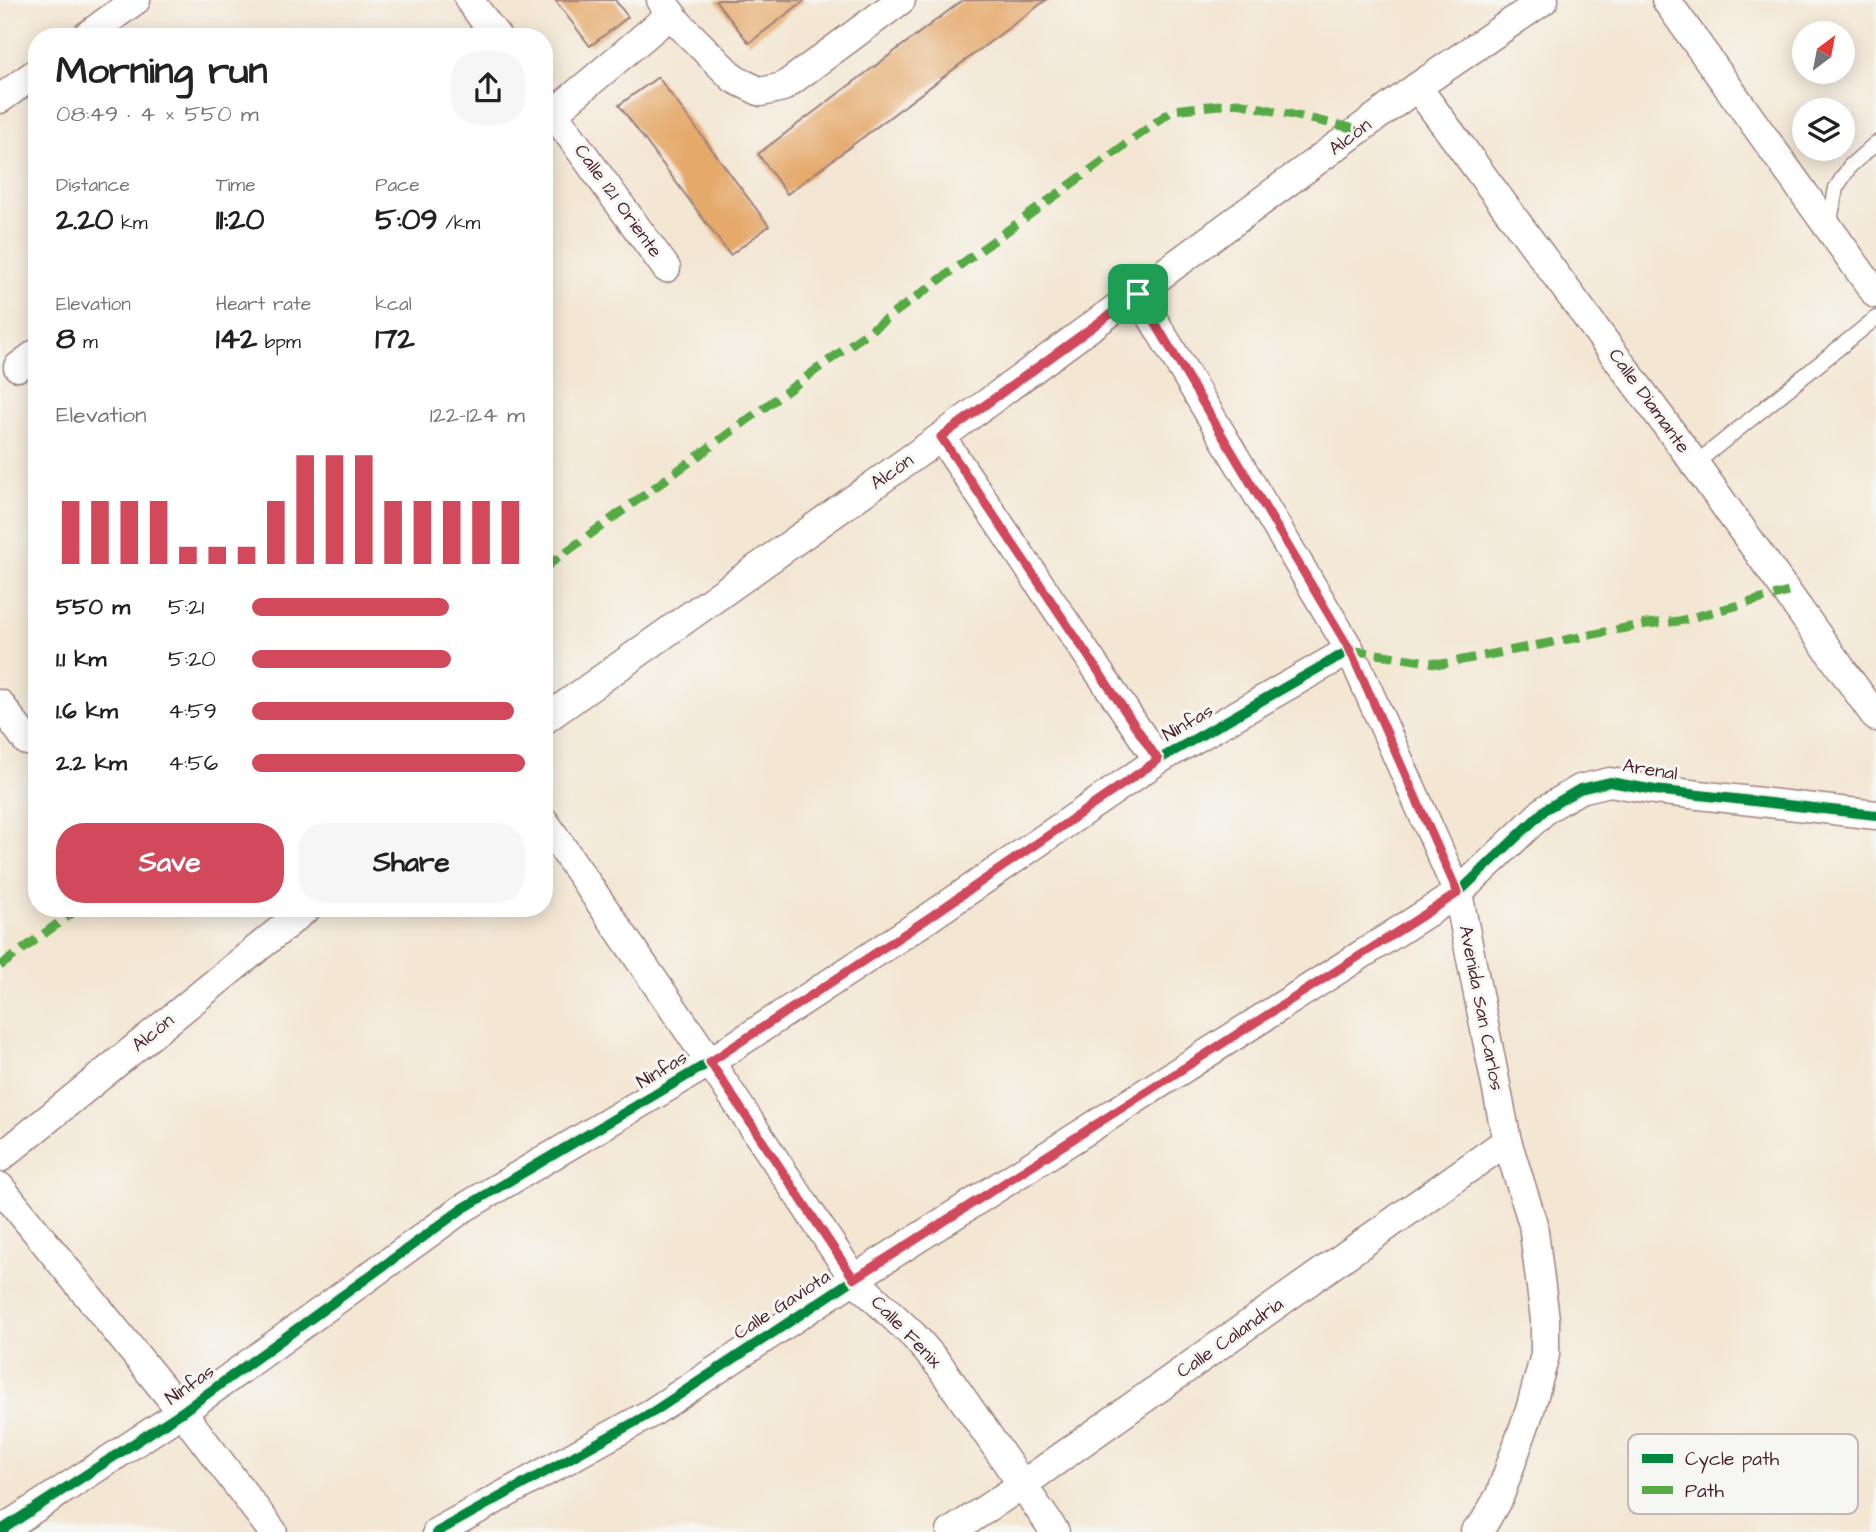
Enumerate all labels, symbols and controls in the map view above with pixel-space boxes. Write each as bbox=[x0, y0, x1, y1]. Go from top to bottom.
north arrow bbox=[1792, 21, 1855, 84]
map controls bbox=[1792, 21, 1855, 161]
text: Morning run bbox=[56, 46, 268, 98]
button: share bbox=[451, 51, 525, 125]
text: 08:49 · 4 × 550 m bbox=[56, 98, 259, 130]
button: layers bbox=[1792, 98, 1855, 161]
street label: Alcón bbox=[1323, 112, 1377, 162]
street label: Calle 121 Oriente bbox=[568, 139, 668, 263]
text: Distance bbox=[56, 172, 130, 199]
text: Time bbox=[216, 172, 255, 199]
text: Pace bbox=[375, 172, 419, 199]
text: 2.20 bbox=[56, 199, 113, 241]
text: 11:20 bbox=[216, 199, 264, 241]
text: 5:09 bbox=[375, 199, 438, 241]
text: km bbox=[113, 210, 148, 237]
text: /km bbox=[438, 210, 480, 237]
pin bbox=[1108, 264, 1168, 324]
icon: arrive bbox=[1119, 275, 1157, 313]
text: Elevation bbox=[56, 291, 131, 318]
text: Heart rate bbox=[216, 291, 311, 318]
text: kcal bbox=[375, 291, 412, 318]
text: 8 bbox=[56, 318, 75, 360]
text: 142 bbox=[216, 318, 257, 360]
text: 172 bbox=[375, 318, 415, 360]
text: m bbox=[75, 329, 98, 356]
text: bpm bbox=[257, 329, 301, 356]
street label: Calle Diamante bbox=[1602, 343, 1696, 459]
text: Elevation bbox=[56, 399, 147, 431]
text: 122–124 m bbox=[430, 399, 525, 431]
street label: Alcón bbox=[865, 447, 919, 497]
text: 550 m bbox=[56, 591, 130, 623]
text: 5:21 bbox=[168, 591, 204, 623]
text: 1.1 km bbox=[56, 643, 106, 675]
text: 5:20 bbox=[168, 643, 216, 675]
text: 1.6 km bbox=[56, 695, 118, 727]
text: 4:59 bbox=[168, 695, 217, 727]
street label: Ninfas bbox=[1158, 698, 1218, 748]
text: 2.2 km bbox=[56, 747, 127, 779]
text: 4:56 bbox=[168, 747, 218, 779]
street label: Arenal bbox=[1621, 752, 1679, 788]
button: Save bbox=[56, 823, 284, 903]
button: Share bbox=[298, 823, 525, 903]
street label: Avenida San Carlos bbox=[1452, 923, 1510, 1093]
street label: Alcón bbox=[126, 1008, 180, 1058]
street label: Ninfas bbox=[632, 1044, 692, 1096]
street label: Calle Gaviota bbox=[728, 1263, 836, 1346]
street label: Calle Fenix bbox=[864, 1290, 948, 1374]
street label: Calle Calandria bbox=[1171, 1291, 1289, 1385]
street label: Ninfas bbox=[160, 1358, 220, 1412]
legend bbox=[1628, 1434, 1858, 1514]
text: Cycle path bbox=[1685, 1446, 1780, 1474]
text: Path bbox=[1685, 1478, 1724, 1505]

